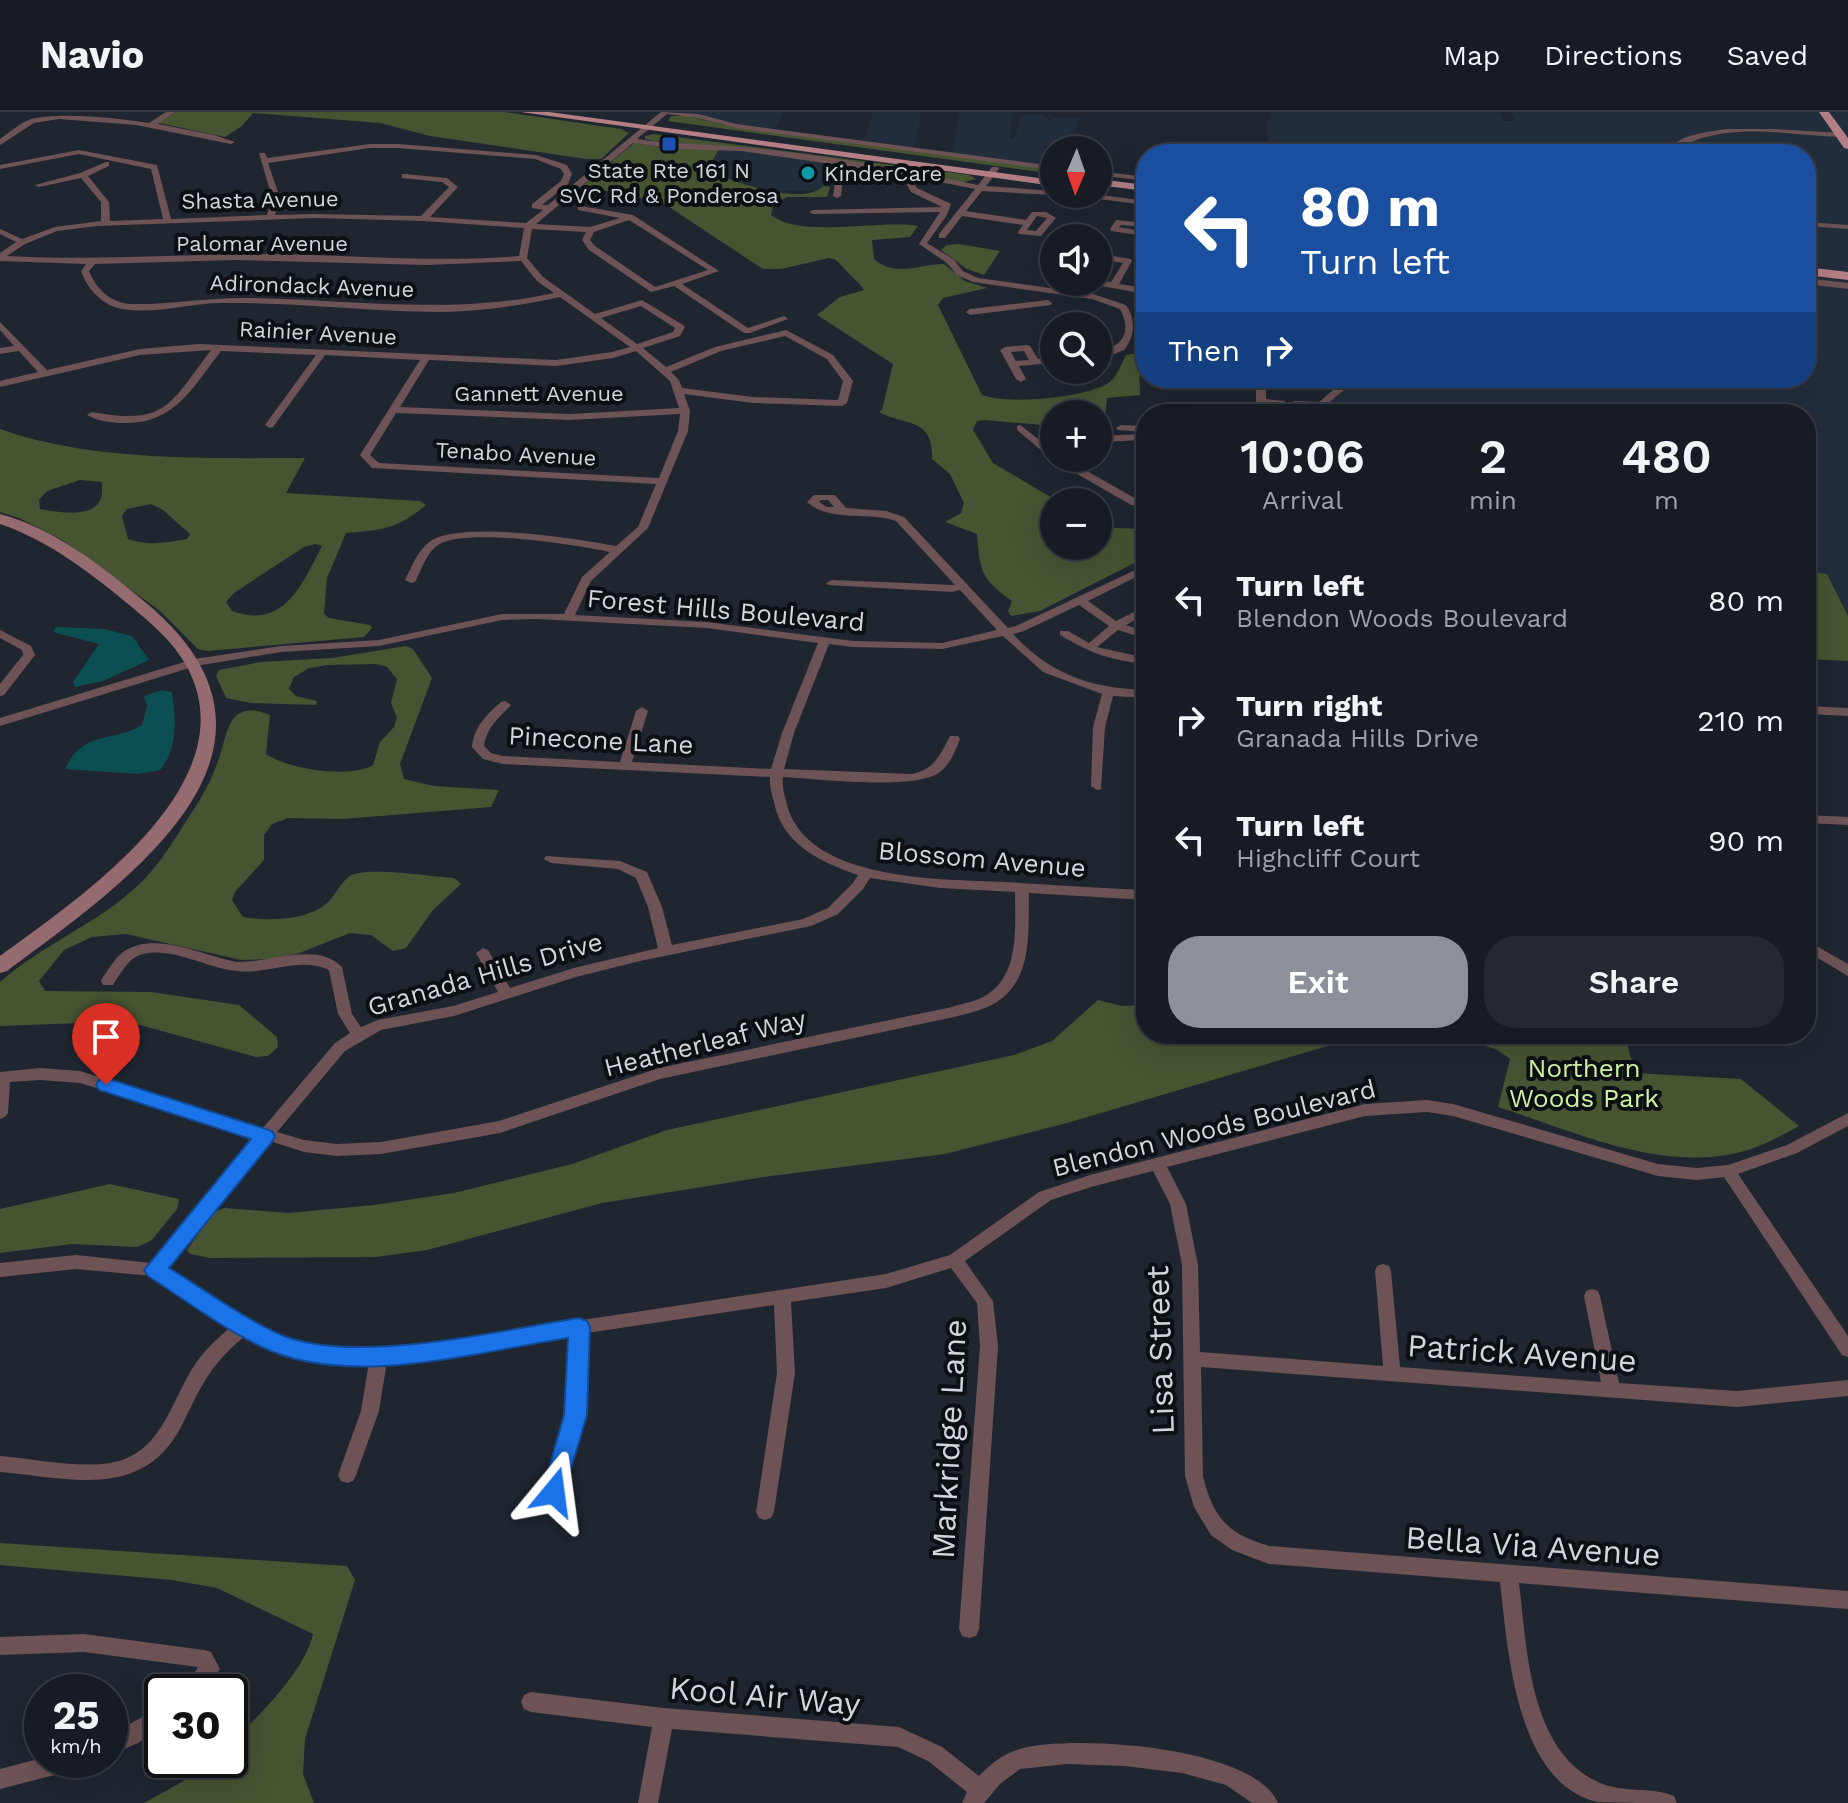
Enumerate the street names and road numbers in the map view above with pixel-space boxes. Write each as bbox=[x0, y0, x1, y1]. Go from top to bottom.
street label: Shasta Avenue bbox=[181, 186, 339, 214]
street label: Palomar Avenue bbox=[176, 231, 348, 256]
street label: Adirondack Avenue bbox=[209, 270, 415, 302]
street label: Rainier Avenue bbox=[238, 316, 398, 350]
street label: Gannett Avenue bbox=[454, 381, 624, 406]
street label: Tenabo Avenue bbox=[435, 437, 597, 471]
street label: Forest Hills Boulevard bbox=[586, 583, 866, 637]
street label: Pinecone Lane bbox=[508, 720, 694, 760]
street label: Blossom Avenue bbox=[877, 835, 1087, 883]
street label: Granada Hills Drive bbox=[364, 926, 606, 1022]
street label: Heatherleaf Way bbox=[601, 1003, 810, 1083]
street label: Blendon Woods Boulevard bbox=[1049, 1073, 1379, 1183]
street label: Lisa Street bbox=[1138, 1265, 1182, 1435]
street label: Markridge Lane bbox=[924, 1318, 974, 1560]
street label: Patrick Avenue bbox=[1406, 1326, 1638, 1380]
street label: Bella Via Avenue bbox=[1404, 1518, 1662, 1574]
street label: Kool Air Way bbox=[668, 1669, 863, 1723]

